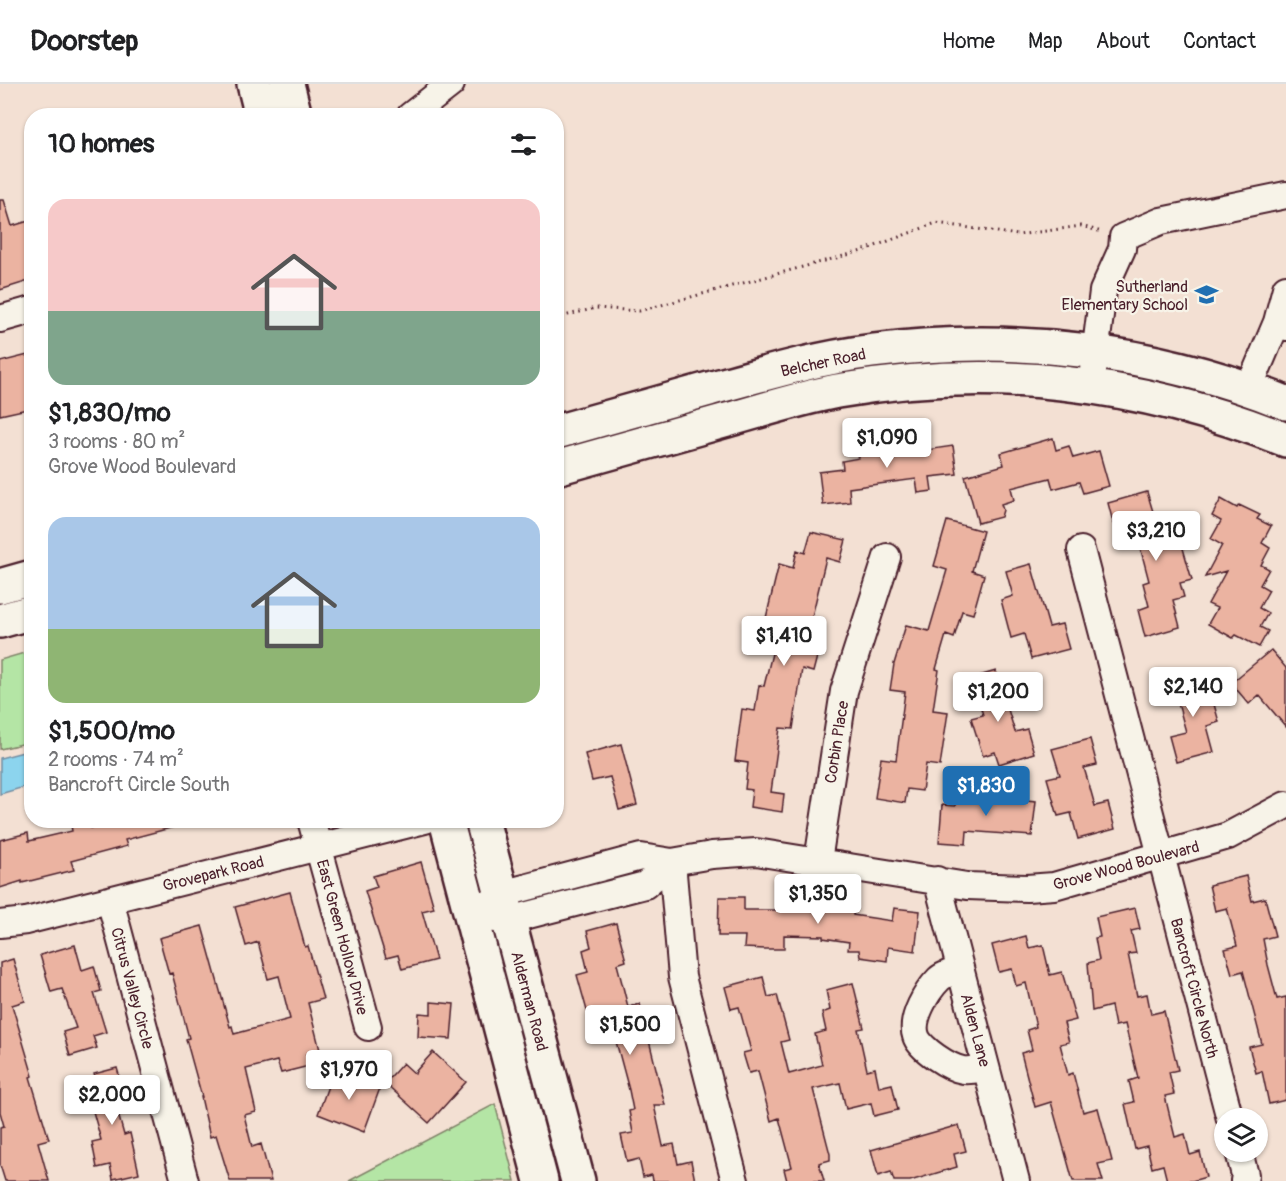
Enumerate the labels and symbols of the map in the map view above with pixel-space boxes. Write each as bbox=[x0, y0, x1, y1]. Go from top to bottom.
place label: Sutherland Elementary School bbox=[1062, 277, 1188, 315]
school or university icon: Sutherland Elementary School bbox=[1193, 282, 1219, 308]
street label: Belcher Road bbox=[779, 344, 868, 382]
pin: $1,090 bbox=[838, 418, 936, 469]
pin: $3,210 bbox=[1107, 511, 1205, 562]
pin: $1,410 bbox=[735, 616, 833, 667]
pin: $2,140 bbox=[1144, 667, 1242, 718]
pin: $1,200 bbox=[949, 672, 1047, 723]
street label: Corbin Place bbox=[821, 699, 853, 785]
pin: $1,830 bbox=[937, 766, 1035, 817]
street label: Grove Wood Boulevard bbox=[1051, 837, 1202, 895]
street label: Grovepark Road bbox=[161, 852, 266, 896]
street label: East Green Hollow Drive bbox=[312, 857, 372, 1017]
pin: $1,350 bbox=[769, 874, 867, 925]
street label: Bancroft Circle North bbox=[1166, 916, 1222, 1061]
street label: Citrus Valley Circle bbox=[106, 925, 158, 1051]
street label: Alderman Road bbox=[506, 949, 552, 1053]
street label: Alden Lane bbox=[956, 991, 994, 1069]
pin: $1,500 bbox=[581, 1005, 679, 1056]
pin: $1,970 bbox=[300, 1050, 398, 1101]
pin: $2,000 bbox=[63, 1075, 161, 1126]

